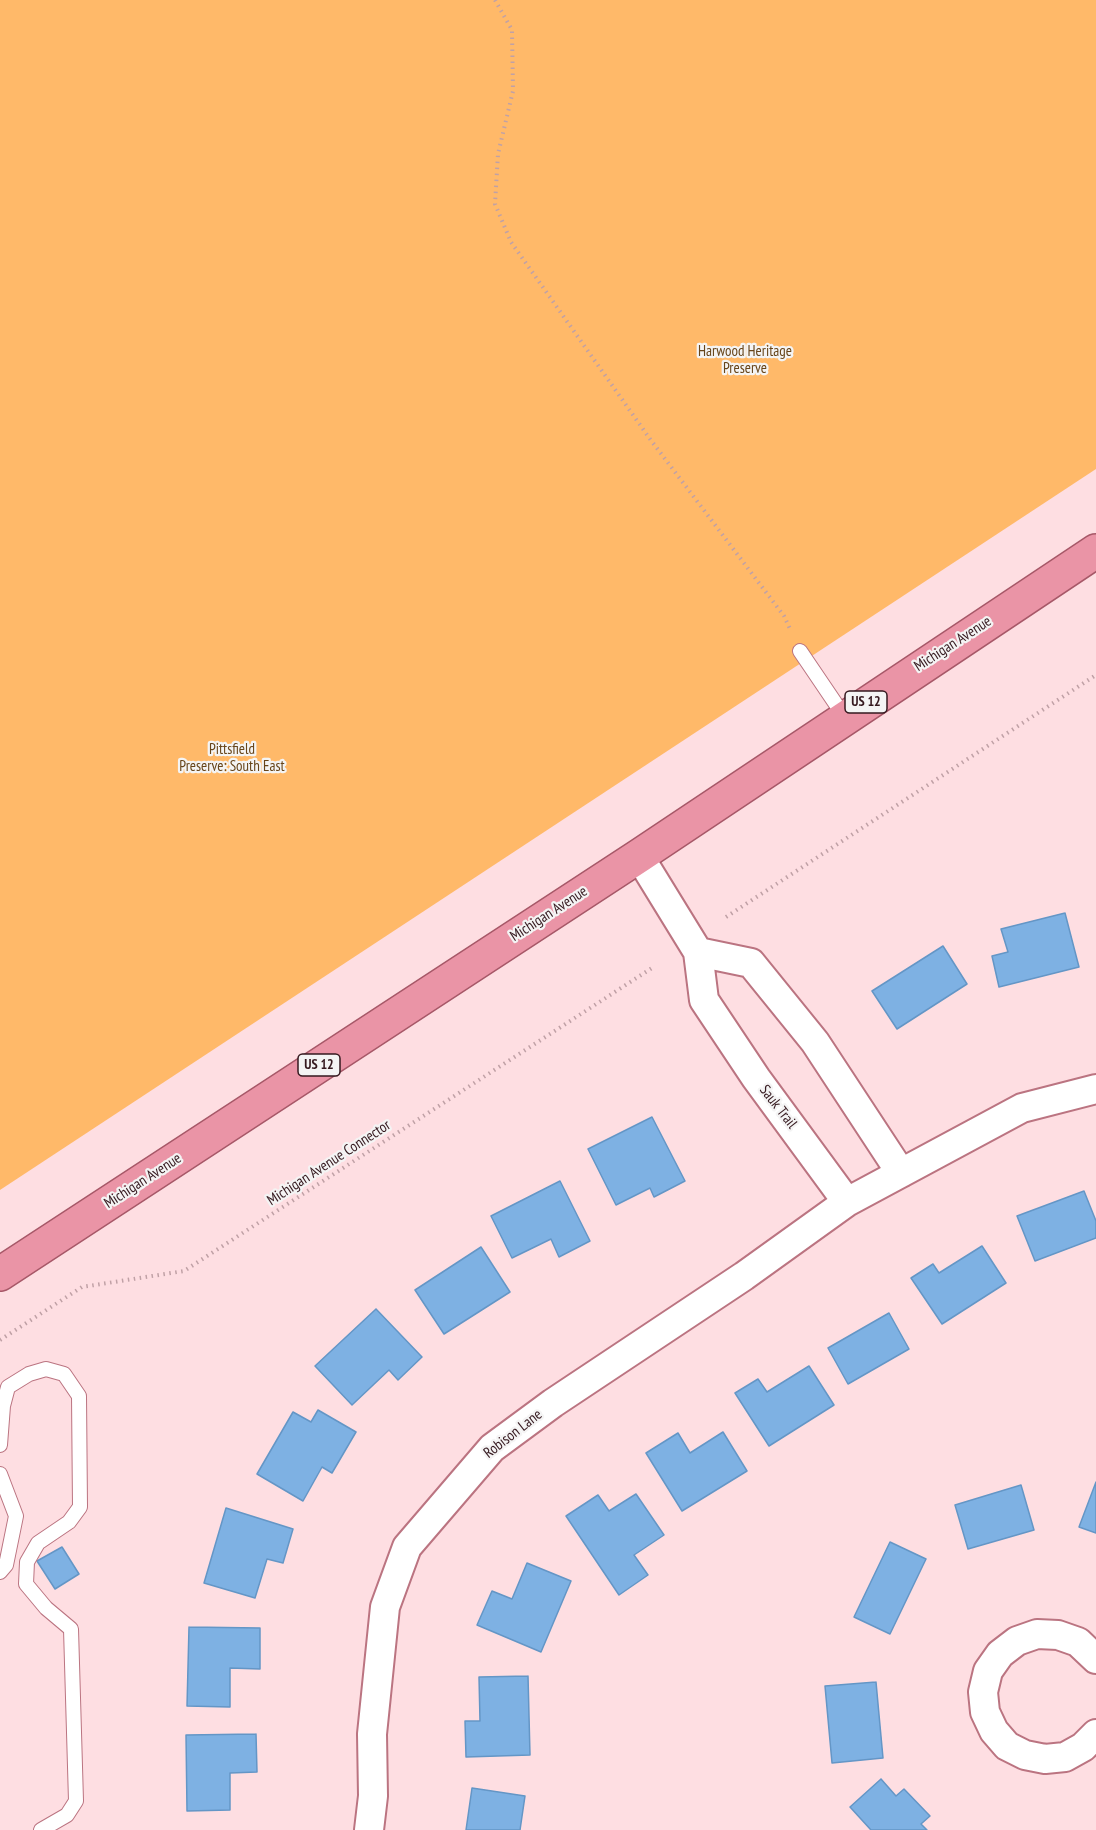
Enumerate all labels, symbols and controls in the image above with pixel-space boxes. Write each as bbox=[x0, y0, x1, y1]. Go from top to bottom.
park label: Harwood Heritage Preserve bbox=[698, 343, 792, 378]
street label: Michigan Avenue bbox=[911, 612, 995, 676]
road number: US 12 bbox=[845, 691, 887, 713]
park label: Pittsfield Preserve: South East bbox=[179, 741, 285, 776]
street label: Michigan Avenue bbox=[507, 882, 591, 946]
road number: US 12 bbox=[298, 1054, 340, 1076]
street label: Sauk Trail bbox=[755, 1082, 801, 1132]
street label: Michigan Avenue Connector bbox=[264, 1116, 394, 1210]
street label: Michigan Avenue bbox=[101, 1149, 185, 1213]
street label: Robison Lane bbox=[480, 1406, 546, 1462]

